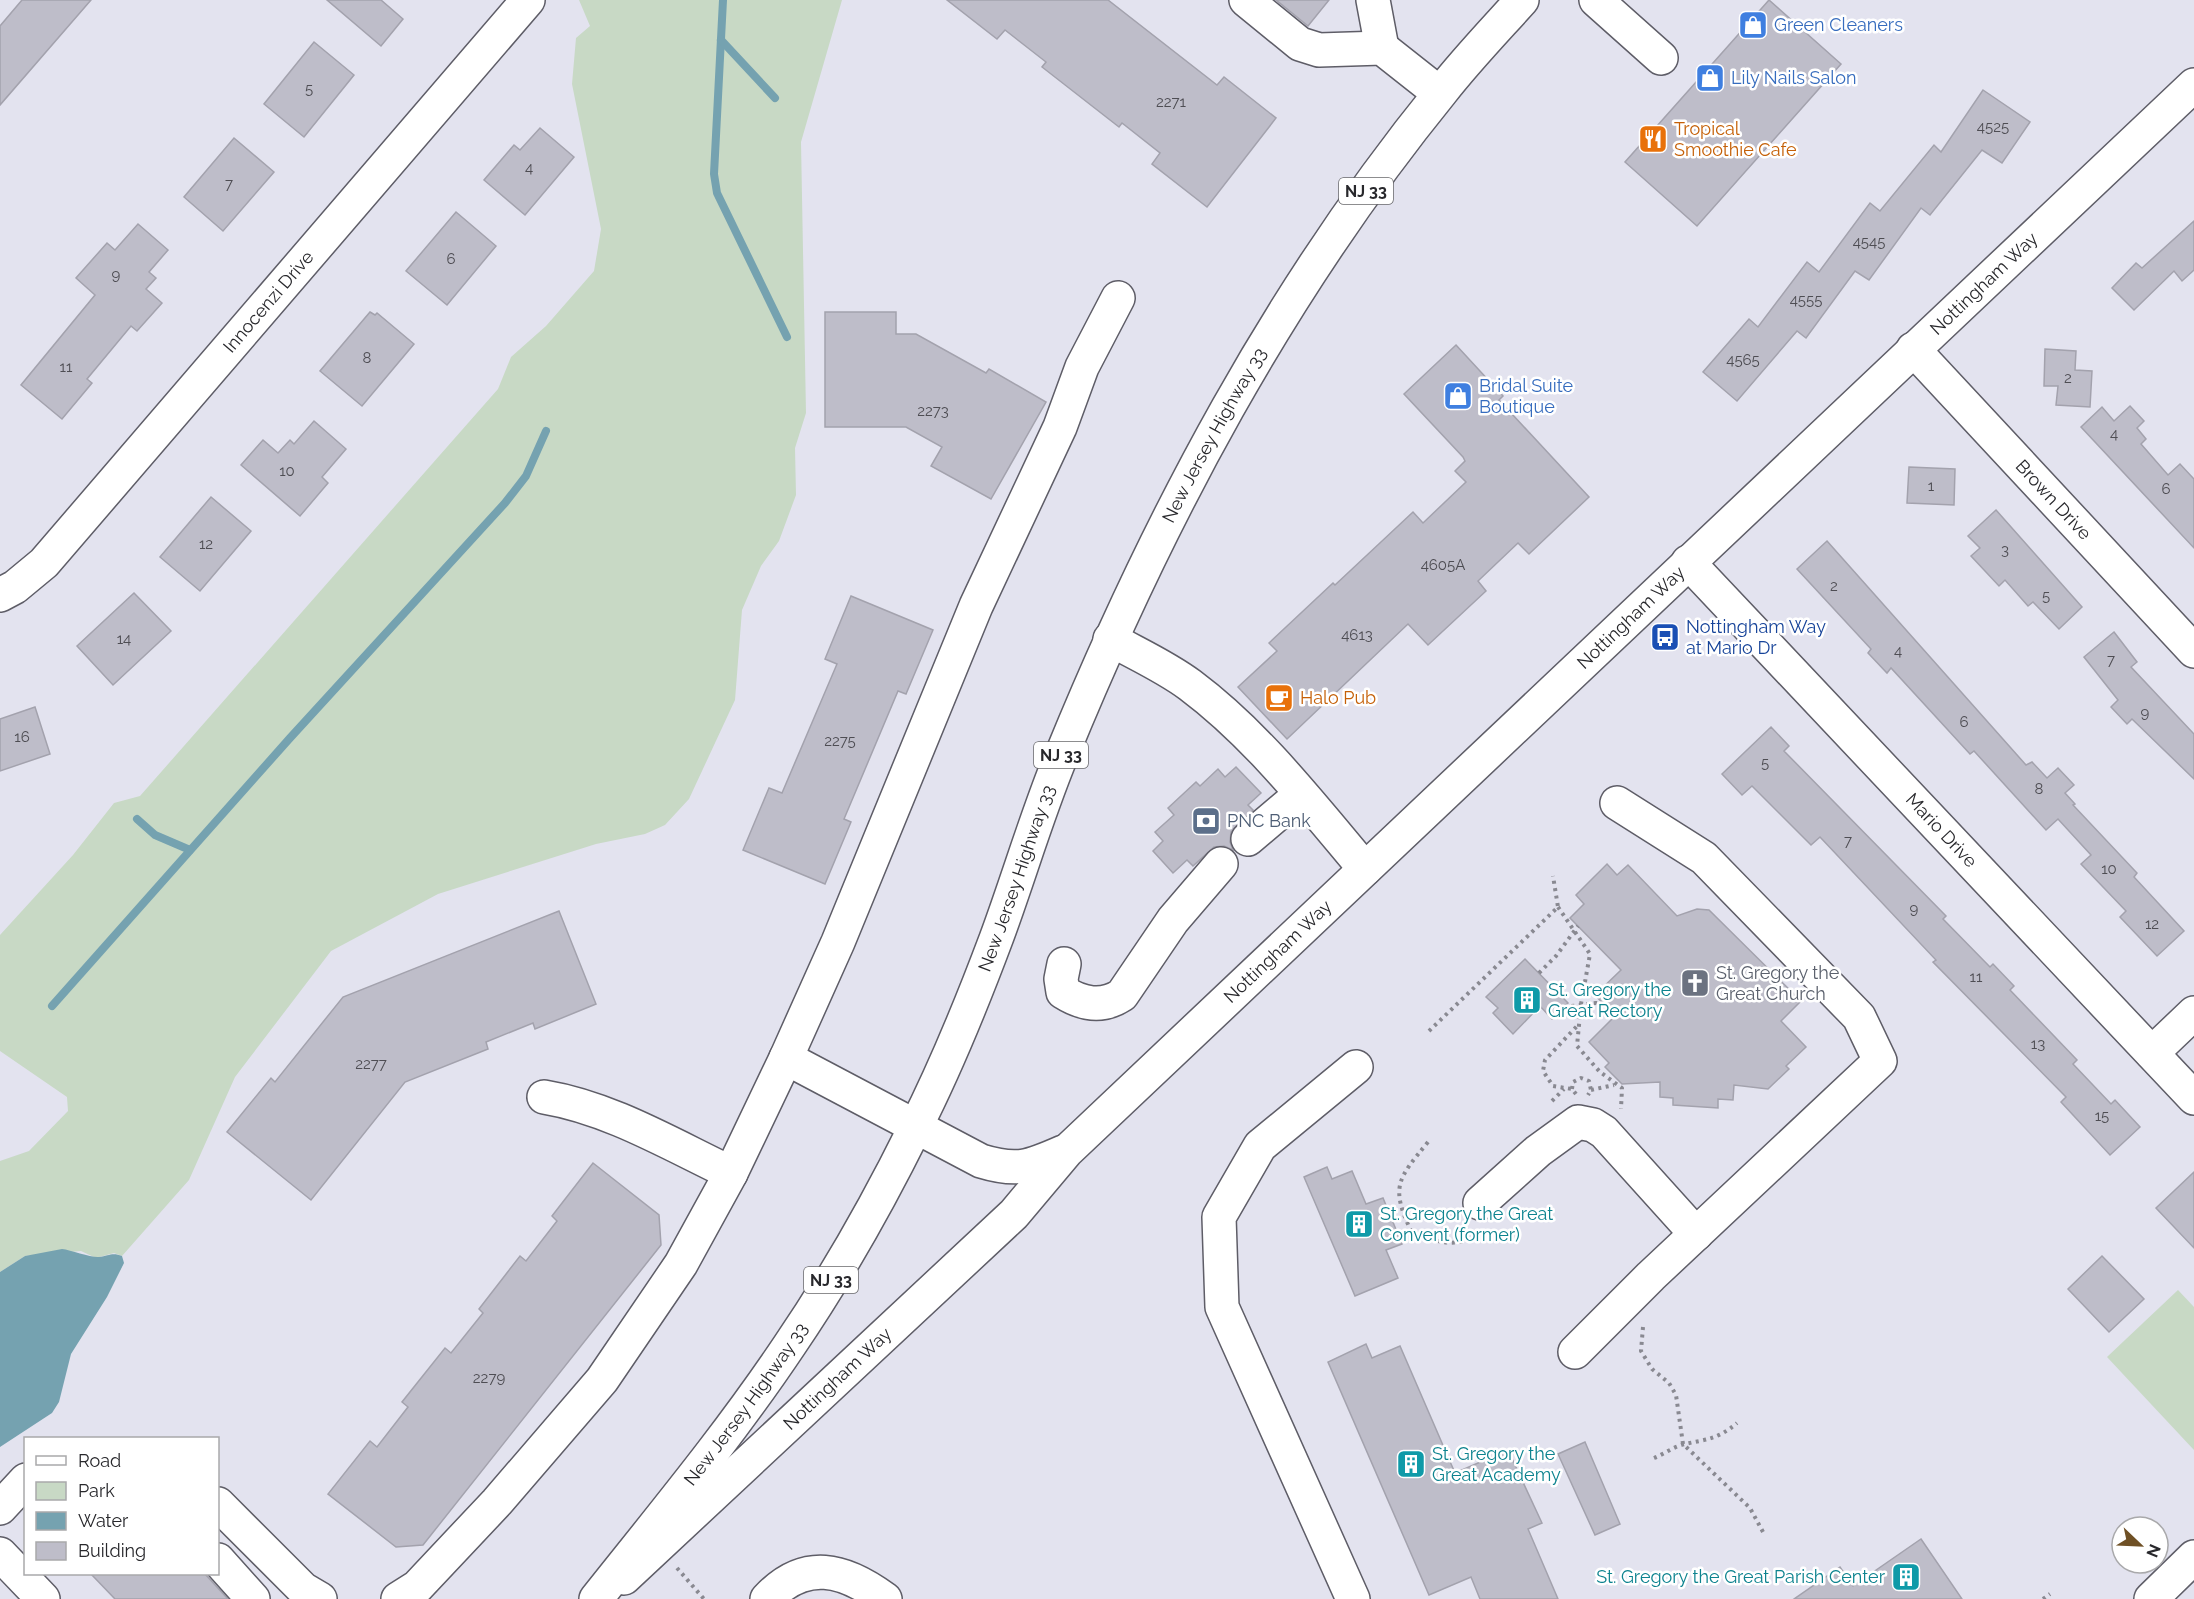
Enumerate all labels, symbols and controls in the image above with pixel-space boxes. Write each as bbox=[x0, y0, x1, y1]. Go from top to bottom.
shop icon: Green Cleaners bbox=[1737, 9, 1769, 41]
place label: Green Cleaners bbox=[1774, 14, 1903, 35]
shop icon: Lily Nails Salon bbox=[1694, 62, 1726, 94]
place label: Lily Nails Salon bbox=[1731, 67, 1856, 88]
house number: 5 bbox=[305, 80, 313, 98]
house number: 2271 bbox=[1156, 93, 1187, 111]
place label: Tropical Smoothie Cafe bbox=[1674, 118, 1797, 160]
house number: 4525 bbox=[1977, 118, 2009, 136]
restaurant icon: Tropical Smoothie Cafe bbox=[1637, 123, 1669, 155]
house number: 4 bbox=[525, 159, 533, 177]
house number: 7 bbox=[225, 175, 233, 193]
road number: NJ 33 bbox=[1339, 178, 1393, 204]
street label: Nottingham Way bbox=[1926, 227, 2042, 339]
house number: 4545 bbox=[1853, 233, 1885, 251]
street label: Innocenzi Drive bbox=[219, 246, 318, 357]
house number: 6 bbox=[446, 250, 456, 268]
house number: 9 bbox=[112, 266, 121, 284]
house number: 4555 bbox=[1790, 291, 1822, 309]
street label: New Jersey Highway 33 bbox=[1158, 344, 1270, 526]
house number: 8 bbox=[363, 349, 372, 367]
house number: 4565 bbox=[1726, 351, 1760, 369]
house number: 11 bbox=[60, 358, 73, 376]
house number: 2 bbox=[2064, 369, 2072, 387]
place label: Bridal Suite Boutique bbox=[1479, 375, 1574, 417]
shop icon: Bridal Suite Boutique bbox=[1442, 380, 1474, 412]
house number: 2273 bbox=[917, 402, 949, 420]
house number: 4 bbox=[2110, 425, 2118, 443]
street label: Brown Drive bbox=[2012, 455, 2096, 544]
house number: 10 bbox=[279, 462, 295, 480]
house number: 1 bbox=[1928, 477, 1935, 495]
house number: 6 bbox=[2161, 480, 2171, 498]
house number: 12 bbox=[199, 535, 213, 553]
house number: 3 bbox=[2001, 541, 2009, 559]
house number: 4605A bbox=[1421, 556, 1465, 574]
street label: Nottingham Way bbox=[1572, 561, 1689, 673]
house number: 2 bbox=[1830, 577, 1838, 595]
house number: 5 bbox=[2042, 587, 2050, 605]
place label: Nottingham Way at Mario Dr bbox=[1686, 616, 1826, 658]
bus stop icon: Nottingham Way at Mario Dr bbox=[1649, 621, 1681, 653]
house number: 4613 bbox=[1341, 626, 1373, 644]
house number: 14 bbox=[117, 630, 131, 648]
house number: 4 bbox=[1894, 642, 1902, 660]
house number: 7 bbox=[2107, 651, 2115, 669]
cafe icon: Halo Pub bbox=[1263, 682, 1295, 714]
place label: Halo Pub bbox=[1300, 687, 1376, 708]
house number: 9 bbox=[2141, 704, 2150, 722]
house number: 6 bbox=[1959, 713, 1969, 731]
house number: 16 bbox=[14, 728, 30, 746]
house number: 2275 bbox=[824, 732, 856, 750]
road number: NJ 33 bbox=[1034, 742, 1088, 768]
house number: 5 bbox=[1761, 754, 1769, 772]
house number: 8 bbox=[2035, 780, 2044, 798]
street label: New Jersey Highway 33 bbox=[974, 782, 1059, 975]
street label: Mario Drive bbox=[1902, 789, 1982, 872]
bank icon: PNC Bank bbox=[1190, 805, 1222, 837]
place label: PNC Bank bbox=[1227, 810, 1311, 831]
house number: 7 bbox=[1844, 832, 1852, 850]
house number: 10 bbox=[2101, 860, 2117, 878]
street label: Nottingham Way bbox=[1219, 895, 1336, 1007]
house number: 9 bbox=[1910, 900, 1919, 918]
house number: 12 bbox=[2145, 915, 2159, 933]
place label: St. Gregory the Great Church bbox=[1716, 962, 1840, 1004]
church icon: St. Gregory the Great Church bbox=[1679, 967, 1711, 999]
house number: 11 bbox=[1970, 968, 1983, 986]
place label: St. Gregory the Great Rectory bbox=[1548, 979, 1672, 1021]
building icon: St. Gregory the Great Rectory bbox=[1511, 984, 1543, 1016]
house number: 13 bbox=[2031, 1035, 2045, 1053]
house number: 2277 bbox=[355, 1055, 387, 1073]
house number: 15 bbox=[2095, 1107, 2109, 1125]
place label: St. Gregory the Great Convent (former) bbox=[1380, 1203, 1553, 1245]
building icon: St. Gregory the Great Convent (former) bbox=[1343, 1208, 1375, 1240]
road number: NJ 33 bbox=[804, 1267, 858, 1293]
street label: New Jersey Highway 33 bbox=[679, 1318, 812, 1490]
street label: Nottingham Way bbox=[779, 1323, 896, 1434]
house number: 2279 bbox=[473, 1369, 505, 1387]
legend bbox=[24, 1437, 219, 1575]
place label: St. Gregory the Great Academy bbox=[1432, 1443, 1561, 1485]
building icon: St. Gregory the Great Academy bbox=[1395, 1448, 1427, 1480]
text: Road bbox=[78, 1450, 121, 1471]
text: Park bbox=[78, 1480, 115, 1501]
text: Water bbox=[78, 1510, 129, 1531]
north arrow bbox=[2110, 1515, 2170, 1575]
text: Building bbox=[78, 1540, 146, 1561]
text: N bbox=[2142, 1541, 2164, 1560]
building icon: St. Gregory the Great Parish Center bbox=[1890, 1561, 1922, 1593]
place label: St. Gregory the Great Parish Center bbox=[1596, 1566, 1886, 1587]

